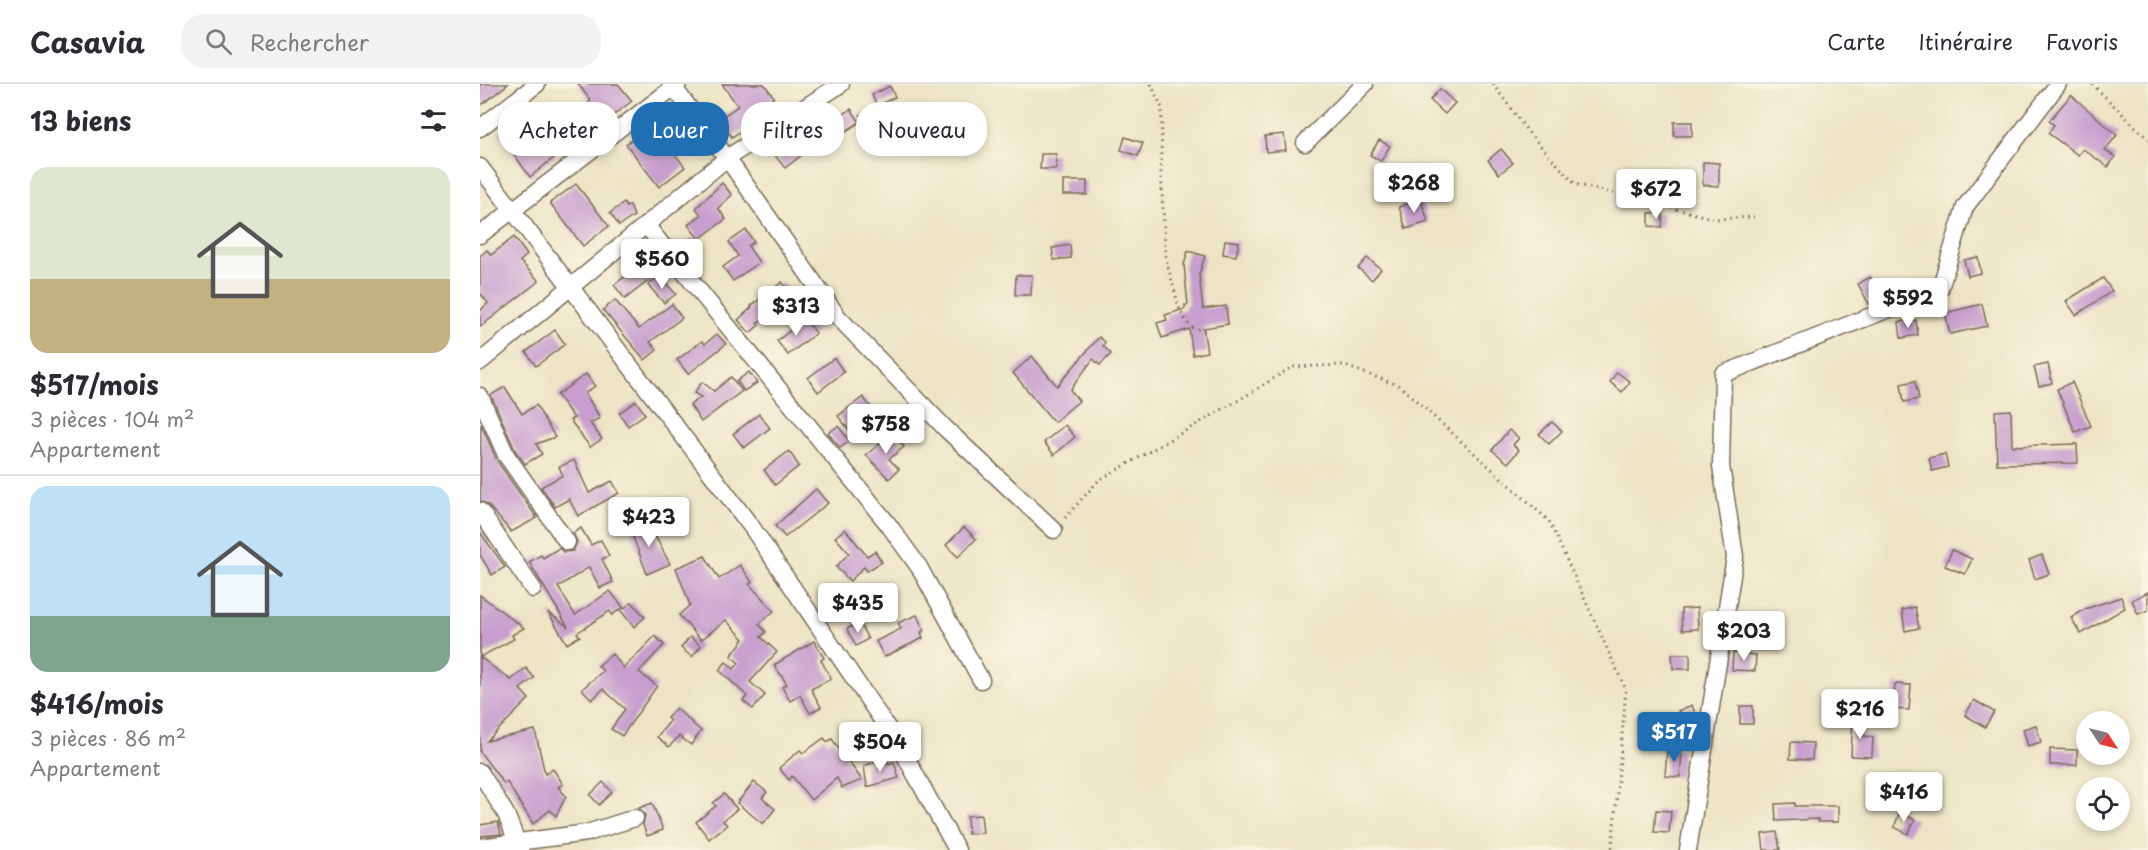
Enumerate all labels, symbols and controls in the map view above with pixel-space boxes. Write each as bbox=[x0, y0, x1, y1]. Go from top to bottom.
search box bbox=[181, 14, 601, 68]
text: Casavia bbox=[30, 20, 145, 63]
icon: search bbox=[202, 25, 235, 58]
text: Rechercher bbox=[250, 25, 369, 58]
text: Carte bbox=[1827, 25, 1886, 57]
text: Itinéraire bbox=[1919, 25, 2013, 57]
text: Favoris bbox=[2046, 25, 2118, 57]
text: 13 biens bbox=[30, 101, 131, 140]
chip: Acheter bbox=[498, 102, 619, 156]
chip: Louer bbox=[631, 102, 729, 156]
chip: Filtres bbox=[741, 102, 844, 156]
chip: Nouveau bbox=[856, 102, 987, 156]
icon: filters bbox=[417, 104, 450, 137]
pin: $268 bbox=[1378, 163, 1450, 214]
text: $268 bbox=[1388, 167, 1440, 197]
pin: $672 bbox=[1620, 169, 1692, 220]
text: $672 bbox=[1630, 173, 1682, 203]
icon: home bbox=[186, 206, 294, 314]
pin: $560 bbox=[626, 239, 698, 290]
text: $560 bbox=[635, 243, 689, 273]
pin: $592 bbox=[1872, 278, 1944, 329]
text: $592 bbox=[1883, 282, 1933, 312]
pin: $313 bbox=[760, 286, 832, 337]
text: $313 bbox=[772, 290, 820, 320]
text: $517/mois bbox=[30, 365, 159, 404]
text: 3 pièces · 104 m² bbox=[30, 404, 194, 434]
pin: $758 bbox=[850, 404, 922, 455]
text: $758 bbox=[861, 408, 911, 438]
text: Appartement bbox=[30, 434, 160, 464]
pin: $423 bbox=[613, 497, 685, 548]
text: $423 bbox=[622, 501, 676, 531]
icon: home bbox=[186, 525, 294, 633]
pin: $435 bbox=[822, 583, 894, 634]
text: $435 bbox=[832, 587, 884, 617]
pin: $203 bbox=[1708, 611, 1780, 662]
text: $203 bbox=[1717, 615, 1771, 645]
text: $416/mois bbox=[30, 684, 164, 723]
pin: $216 bbox=[1824, 689, 1896, 740]
text: $216 bbox=[1835, 693, 1885, 723]
north arrow bbox=[2076, 711, 2130, 765]
map controls bbox=[2076, 711, 2130, 831]
pin: $517 bbox=[1638, 712, 1710, 763]
text: $517 bbox=[1651, 716, 1697, 746]
pin: $504 bbox=[844, 722, 916, 773]
text: 3 pièces · 86 m² bbox=[30, 723, 186, 753]
text: $504 bbox=[853, 726, 907, 756]
text: Appartement bbox=[30, 753, 160, 783]
pin: $416 bbox=[1868, 772, 1940, 823]
text: $416 bbox=[1879, 776, 1929, 806]
button: locate bbox=[2076, 777, 2130, 831]

